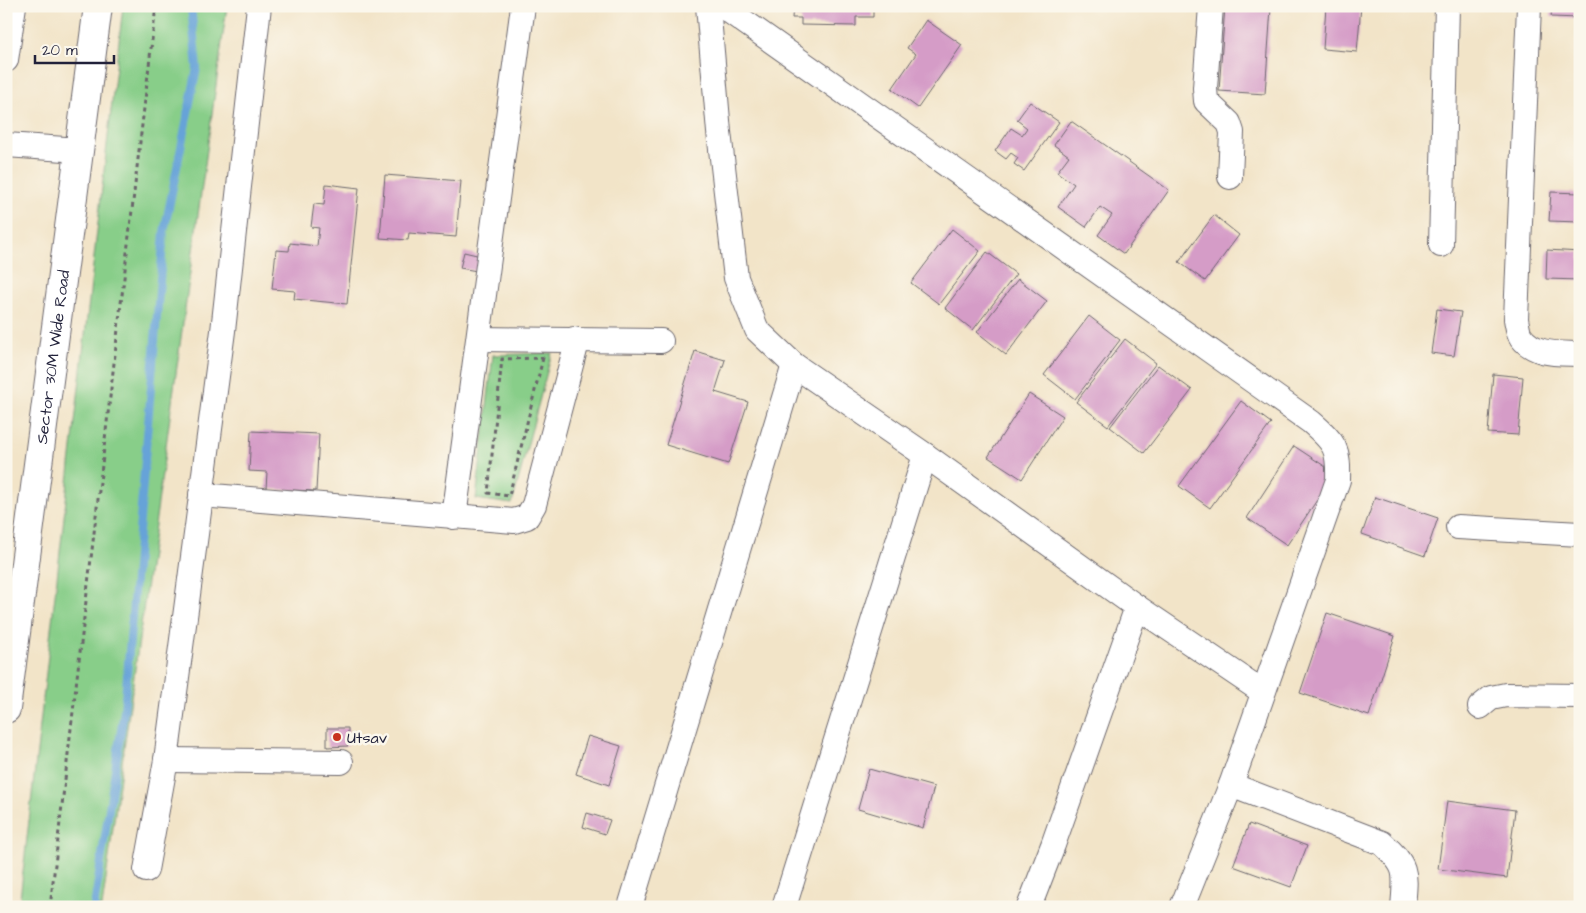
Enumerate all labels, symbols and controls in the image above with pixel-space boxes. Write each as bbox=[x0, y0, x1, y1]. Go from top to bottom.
scale bar bbox=[35, 32, 114, 64]
text: 20 m bbox=[42, 40, 78, 61]
street label: Sector 30M Wide Road bbox=[31, 269, 75, 445]
place label: Utsav bbox=[347, 727, 388, 749]
marker: Utsav bbox=[331, 731, 343, 743]

